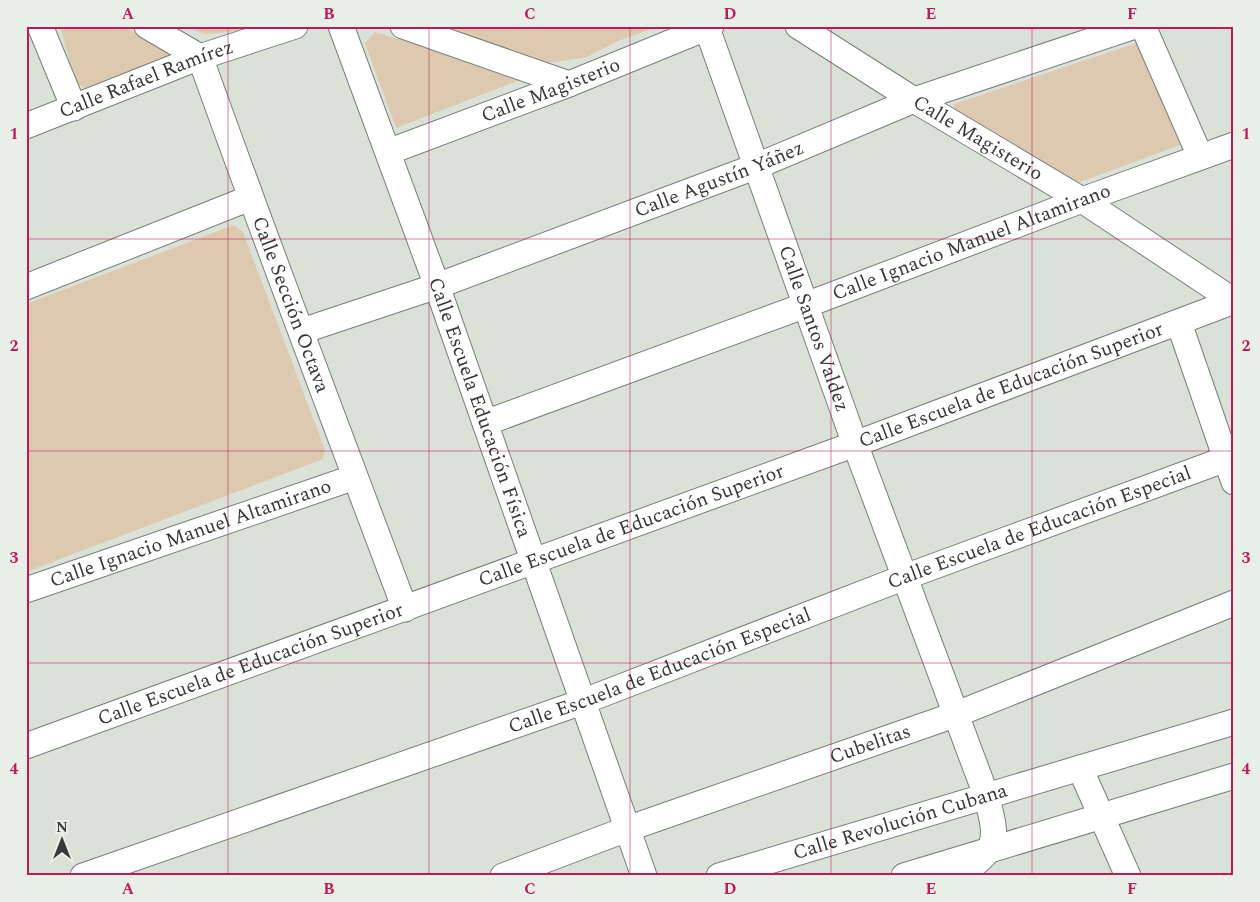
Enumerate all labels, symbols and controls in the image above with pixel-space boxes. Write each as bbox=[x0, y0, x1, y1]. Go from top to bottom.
text: A bbox=[122, 2, 135, 26]
text: B bbox=[323, 2, 335, 26]
text: C bbox=[524, 2, 536, 26]
text: D bbox=[724, 2, 737, 26]
text: E bbox=[926, 2, 936, 26]
text: F bbox=[1127, 2, 1137, 26]
street label: Calle Rafael Ramírez bbox=[55, 32, 237, 126]
street label: Calle Magisterio bbox=[477, 50, 625, 131]
street label: Calle Magisterio bbox=[907, 88, 1049, 189]
text: 1 bbox=[10, 122, 18, 146]
text: 1 bbox=[1242, 122, 1250, 146]
street label: Calle Agustín Yáñez bbox=[630, 133, 809, 226]
street label: Calle Ignacio Manuel Altamirano bbox=[828, 176, 1115, 309]
street label: Calle Sección Octava bbox=[244, 212, 337, 397]
street label: Calle Santos Valdez bbox=[771, 241, 857, 416]
street label: Calle Escuela Educación Física bbox=[420, 273, 539, 542]
street label: Calle Escuela de Educación Superior bbox=[854, 314, 1168, 456]
text: 2 bbox=[10, 334, 19, 358]
text: 2 bbox=[1242, 334, 1251, 358]
street label: Calle Escuela de Educación Superior bbox=[474, 456, 788, 595]
street label: Calle Escuela de Educación Especial bbox=[883, 458, 1196, 597]
street label: Calle Ignacio Manuel Altamirano bbox=[46, 471, 335, 596]
text: 3 bbox=[10, 546, 19, 570]
text: 3 bbox=[1242, 546, 1251, 570]
street label: Calle Escuela de Educación Superior bbox=[93, 595, 408, 734]
street label: Calle Escuela de Educación Especial bbox=[504, 600, 815, 742]
street label: Cubelitas bbox=[825, 716, 915, 772]
text: 4 bbox=[10, 757, 19, 781]
text: 4 bbox=[1242, 757, 1251, 781]
street label: Calle Revolución Cubana bbox=[789, 776, 1011, 868]
north arrow bbox=[38, 814, 88, 864]
text: N bbox=[56, 817, 68, 838]
text: A bbox=[122, 877, 135, 901]
text: B bbox=[323, 877, 335, 901]
text: C bbox=[524, 877, 536, 901]
text: D bbox=[724, 877, 737, 901]
text: E bbox=[926, 877, 936, 901]
text: F bbox=[1127, 877, 1137, 901]

